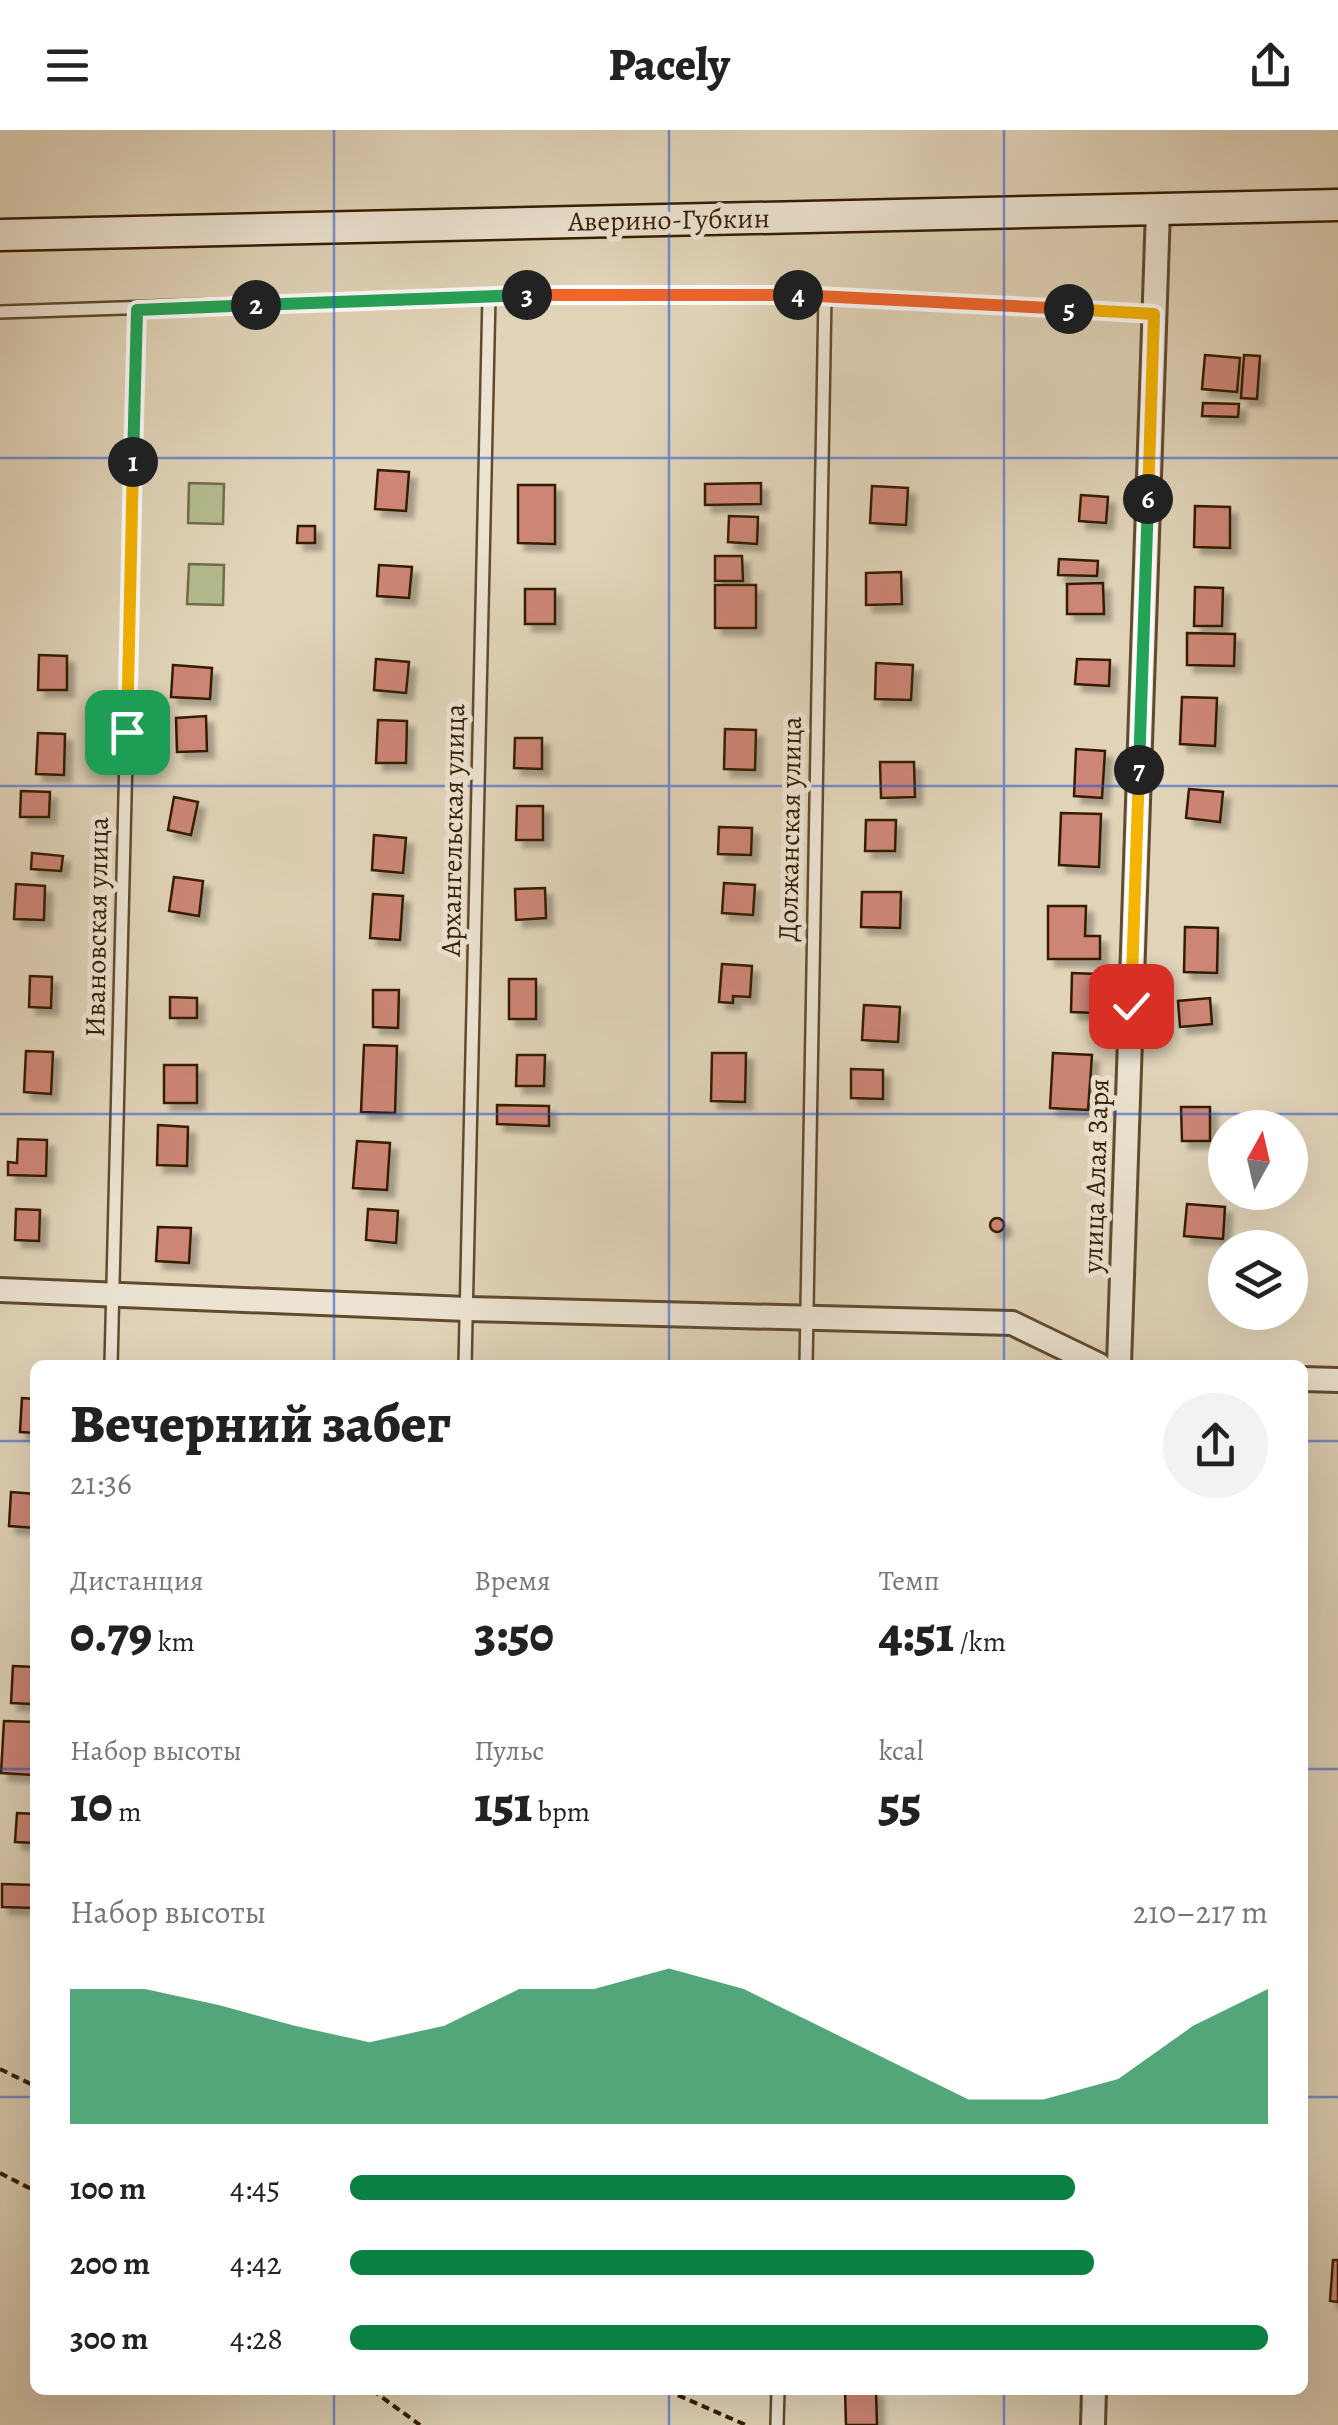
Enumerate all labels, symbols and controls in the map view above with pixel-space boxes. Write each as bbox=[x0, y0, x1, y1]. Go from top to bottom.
text: Pacely bbox=[608, 34, 730, 96]
icon: menu bbox=[40, 38, 95, 93]
icon: share bbox=[1243, 38, 1298, 93]
street label: Аверино-Губкин bbox=[567, 199, 770, 241]
pin: 3 bbox=[502, 270, 552, 320]
pin: 4 bbox=[773, 270, 823, 320]
text: 3 bbox=[521, 276, 533, 314]
text: 4 bbox=[791, 276, 805, 314]
pin: 2 bbox=[231, 280, 281, 330]
pin: 5 bbox=[1044, 284, 1094, 334]
text: 2 bbox=[249, 286, 263, 324]
text: 5 bbox=[1063, 290, 1075, 328]
pin: 1 bbox=[108, 437, 158, 487]
text: 1 bbox=[128, 443, 138, 481]
pin: 6 bbox=[1123, 474, 1173, 524]
text: 6 bbox=[1141, 480, 1155, 518]
pin bbox=[85, 690, 170, 775]
street label: Архангельская улица bbox=[432, 703, 474, 958]
icon: arrive bbox=[100, 705, 155, 760]
street label: Должанская улица bbox=[769, 716, 811, 942]
pin: 7 bbox=[1114, 745, 1164, 795]
text: 7 bbox=[1133, 751, 1145, 789]
street label: Ивановская улица bbox=[76, 816, 118, 1037]
pin bbox=[1089, 964, 1174, 1049]
icon: check bbox=[1104, 979, 1159, 1034]
street label: улица Алая Заря bbox=[1074, 1078, 1118, 1275]
north arrow bbox=[1208, 1110, 1308, 1210]
map controls bbox=[1208, 1110, 1308, 1330]
button: layers bbox=[1208, 1230, 1308, 1330]
text: Вечерний забег bbox=[70, 1386, 451, 1461]
button: share bbox=[1163, 1393, 1268, 1498]
text: 21:36 bbox=[70, 1461, 132, 1505]
text: Дистанция bbox=[70, 1562, 204, 1600]
text: Время bbox=[474, 1562, 551, 1600]
text: Темп bbox=[879, 1562, 940, 1600]
text: 0.79 bbox=[70, 1600, 152, 1668]
text: 3:50 bbox=[474, 1600, 554, 1668]
text: 4:51 bbox=[879, 1600, 954, 1668]
text: km bbox=[152, 1623, 195, 1661]
text: /km bbox=[954, 1623, 1006, 1661]
text: Набор высоты bbox=[70, 1732, 242, 1770]
text: Пульс bbox=[474, 1732, 544, 1770]
text: kcal bbox=[879, 1732, 924, 1770]
text: 10 bbox=[70, 1770, 113, 1838]
text: 151 bbox=[474, 1770, 532, 1838]
text: 55 bbox=[879, 1770, 921, 1838]
text: m bbox=[113, 1793, 142, 1831]
text: bpm bbox=[532, 1793, 590, 1831]
text: Набор высоты bbox=[70, 1890, 266, 1934]
text: 210–217 m bbox=[1133, 1890, 1268, 1934]
text: 100 m bbox=[70, 2166, 146, 2210]
text: 4:45 bbox=[230, 2166, 280, 2210]
text: 200 m bbox=[70, 2241, 150, 2285]
text: 4:42 bbox=[230, 2241, 282, 2285]
text: 300 m bbox=[70, 2316, 148, 2360]
text: 4:28 bbox=[230, 2316, 283, 2360]

